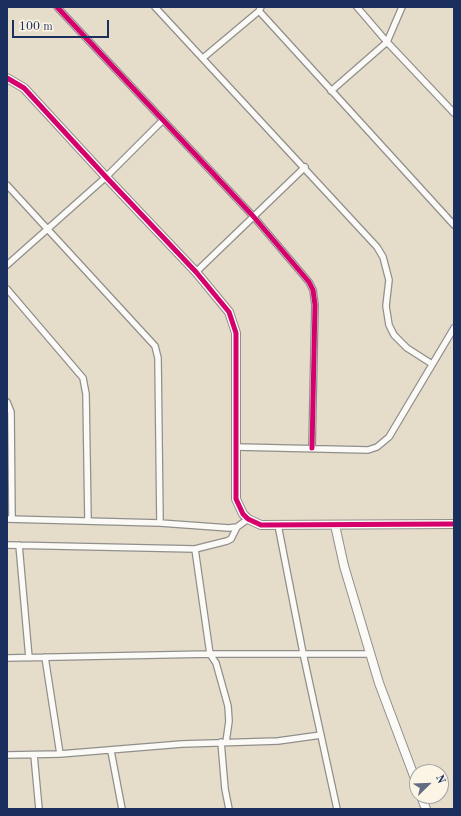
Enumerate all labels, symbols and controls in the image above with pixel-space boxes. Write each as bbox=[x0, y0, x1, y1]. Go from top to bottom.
scale bar bbox=[14, 12, 111, 38]
text: 100 m bbox=[19, 21, 53, 33]
north arrow bbox=[409, 764, 449, 804]
text: N bbox=[433, 773, 446, 786]

